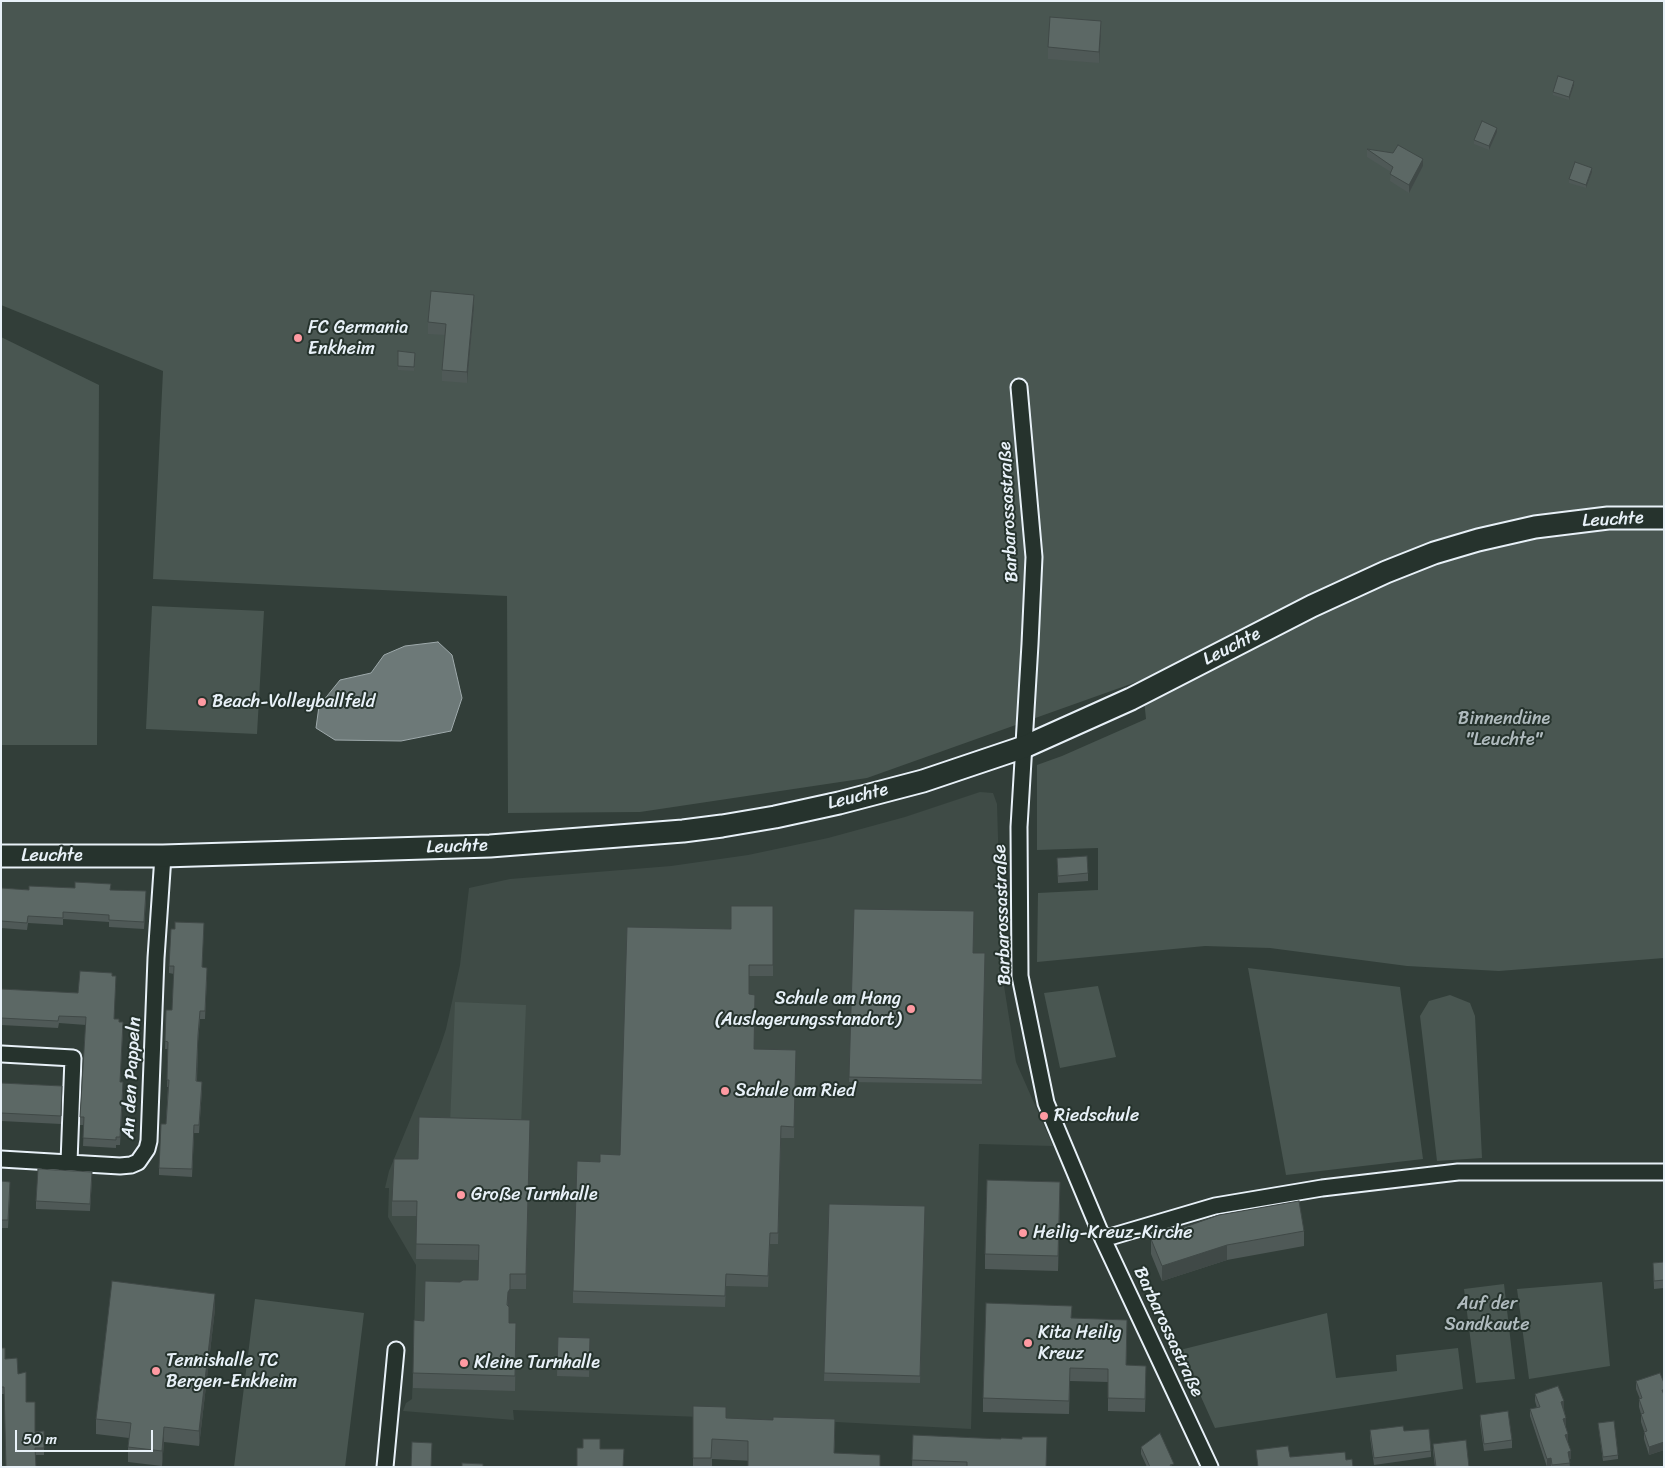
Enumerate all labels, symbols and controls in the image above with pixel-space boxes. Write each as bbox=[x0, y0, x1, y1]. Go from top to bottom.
place label: FC Germania Enkheim bbox=[308, 317, 408, 359]
marker: FC Germania Enkheim bbox=[292, 332, 304, 344]
street label: Barbarossastraße bbox=[995, 441, 1023, 583]
street label: Leuchte bbox=[1582, 508, 1644, 532]
street label: Leuchte bbox=[1200, 623, 1264, 671]
place label: Beach-Volleyballfeld bbox=[212, 691, 375, 713]
marker: Beach-Volleyballfeld bbox=[196, 696, 208, 708]
park label: Binnendüne "Leuchte" bbox=[1458, 708, 1550, 751]
street label: Leuchte bbox=[826, 779, 890, 815]
street label: Leuchte bbox=[426, 835, 488, 859]
street label: Barbarossastraße bbox=[990, 844, 1016, 986]
street label: Leuchte bbox=[21, 845, 83, 867]
place label: Schule am Hang (Auslagerungsstandort) bbox=[715, 988, 901, 1030]
marker: Schule am Hang (Auslagerungsstandort) bbox=[905, 1003, 917, 1015]
street label: An den Pappeln bbox=[118, 1016, 146, 1140]
place label: Schule am Ried bbox=[735, 1080, 856, 1102]
marker: Schule am Ried bbox=[719, 1085, 731, 1097]
place label: Riedschule bbox=[1054, 1105, 1139, 1127]
marker: Riedschule bbox=[1038, 1110, 1050, 1122]
place label: Große Turnhalle bbox=[471, 1184, 598, 1206]
marker: Große Turnhalle bbox=[455, 1189, 467, 1201]
place label: Heilig-Kreuz-Kirche bbox=[1033, 1222, 1193, 1244]
marker: Heilig-Kreuz-Kirche bbox=[1017, 1227, 1029, 1239]
street label: Barbarossastraße bbox=[1128, 1264, 1208, 1400]
park label: Auf der Sandkaute bbox=[1445, 1293, 1529, 1336]
place label: Kita Heilig Kreuz bbox=[1038, 1322, 1122, 1365]
marker: Kita Heilig Kreuz bbox=[1022, 1337, 1034, 1349]
place label: Tennishalle TC Bergen-Enkheim bbox=[166, 1350, 297, 1392]
place label: Kleine Turnhalle bbox=[474, 1352, 600, 1374]
marker: Kleine Turnhalle bbox=[458, 1357, 470, 1369]
marker: Tennishalle TC Bergen-Enkheim bbox=[150, 1365, 162, 1377]
scale bar bbox=[18, 1420, 155, 1452]
text: 50 m bbox=[23, 1426, 57, 1452]

